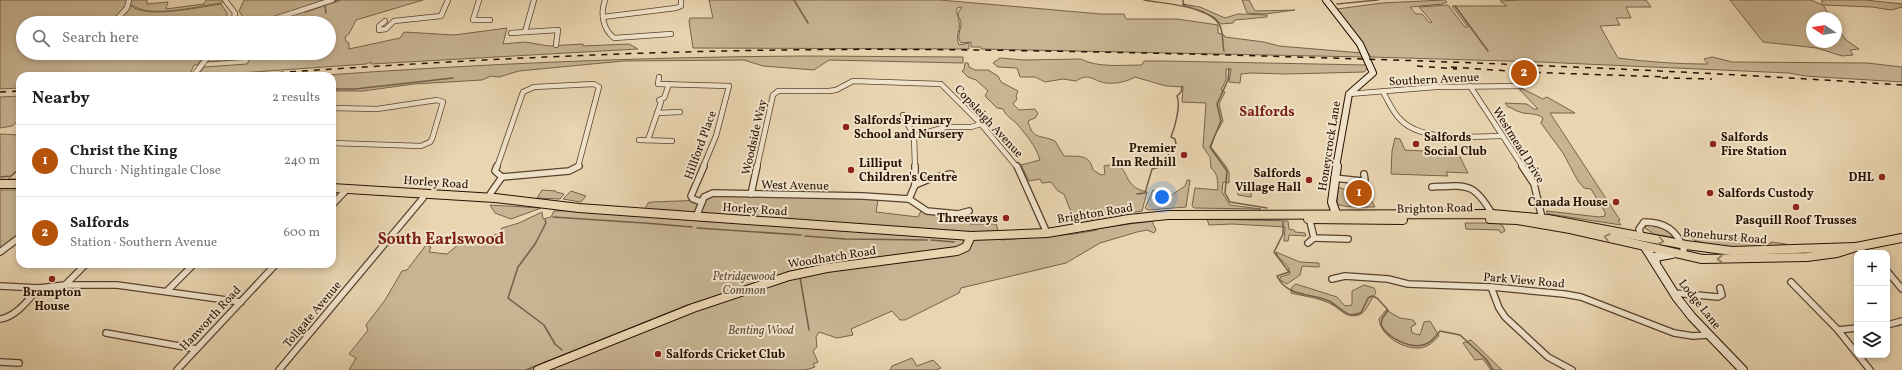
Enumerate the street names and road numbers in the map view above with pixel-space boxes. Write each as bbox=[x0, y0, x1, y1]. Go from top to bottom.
street label: Southern Avenue bbox=[1388, 70, 1480, 90]
street label: Copsleigh Avenue bbox=[950, 82, 1026, 162]
street label: Woodside Way bbox=[738, 97, 772, 177]
street label: Honeycrock Lane bbox=[1315, 100, 1345, 192]
street label: Westmead Drive bbox=[1488, 104, 1548, 187]
street label: Hillford Place bbox=[681, 108, 721, 182]
street label: Horley Road bbox=[403, 173, 469, 193]
street label: West Avenue bbox=[761, 177, 829, 195]
street label: Horley Road bbox=[722, 200, 788, 220]
street label: Brighton Road bbox=[1056, 200, 1134, 228]
street label: Brighton Road bbox=[1397, 200, 1474, 218]
street label: Bonehurst Road bbox=[1682, 225, 1768, 249]
street label: Woodhatch Road bbox=[787, 243, 878, 273]
street label: Park View Road bbox=[1482, 269, 1566, 293]
street label: Lodge Lane bbox=[1674, 276, 1724, 333]
street label: Tollgate Avenue bbox=[280, 277, 346, 352]
street label: Hanworth Road bbox=[177, 283, 245, 355]

